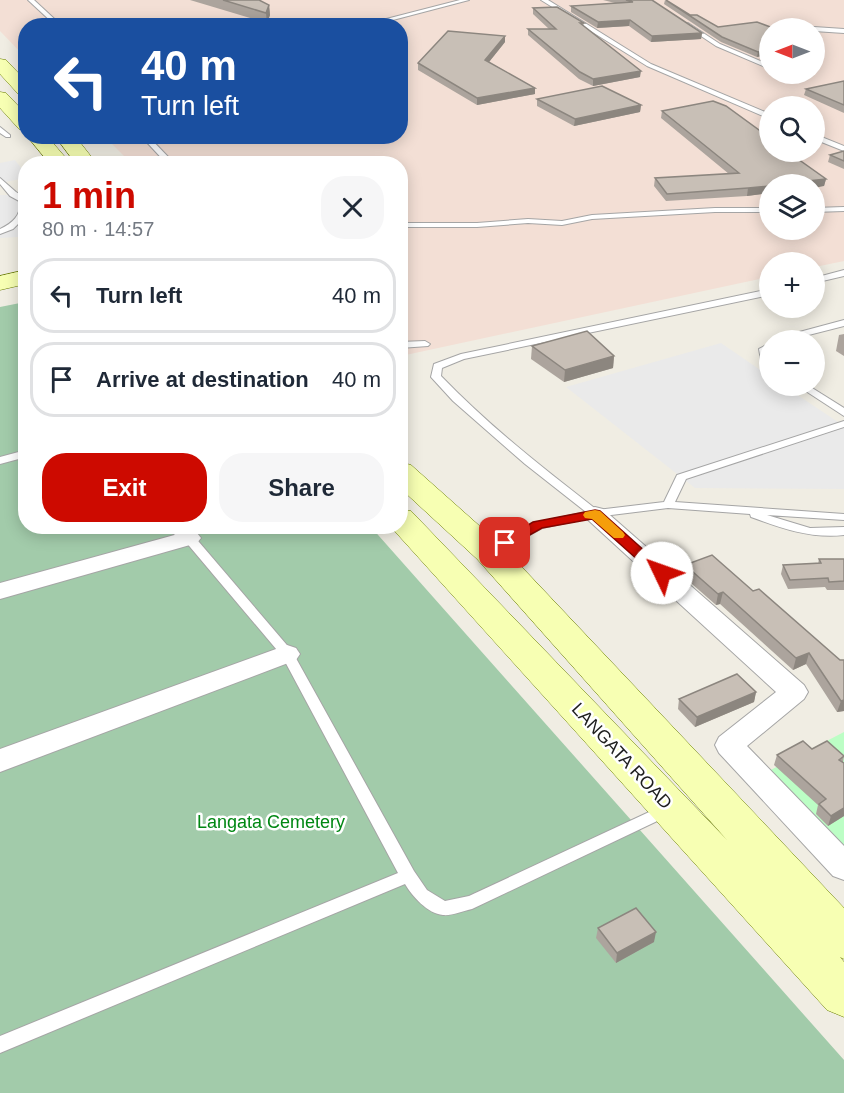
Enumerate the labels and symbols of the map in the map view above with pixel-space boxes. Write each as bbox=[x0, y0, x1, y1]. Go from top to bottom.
north arrow bbox=[759, 18, 825, 84]
pin bbox=[479, 517, 530, 568]
position arrow bbox=[630, 541, 694, 605]
street label: LANGATA ROAD bbox=[568, 699, 676, 813]
park label: Langata Cemetery bbox=[197, 812, 345, 832]

